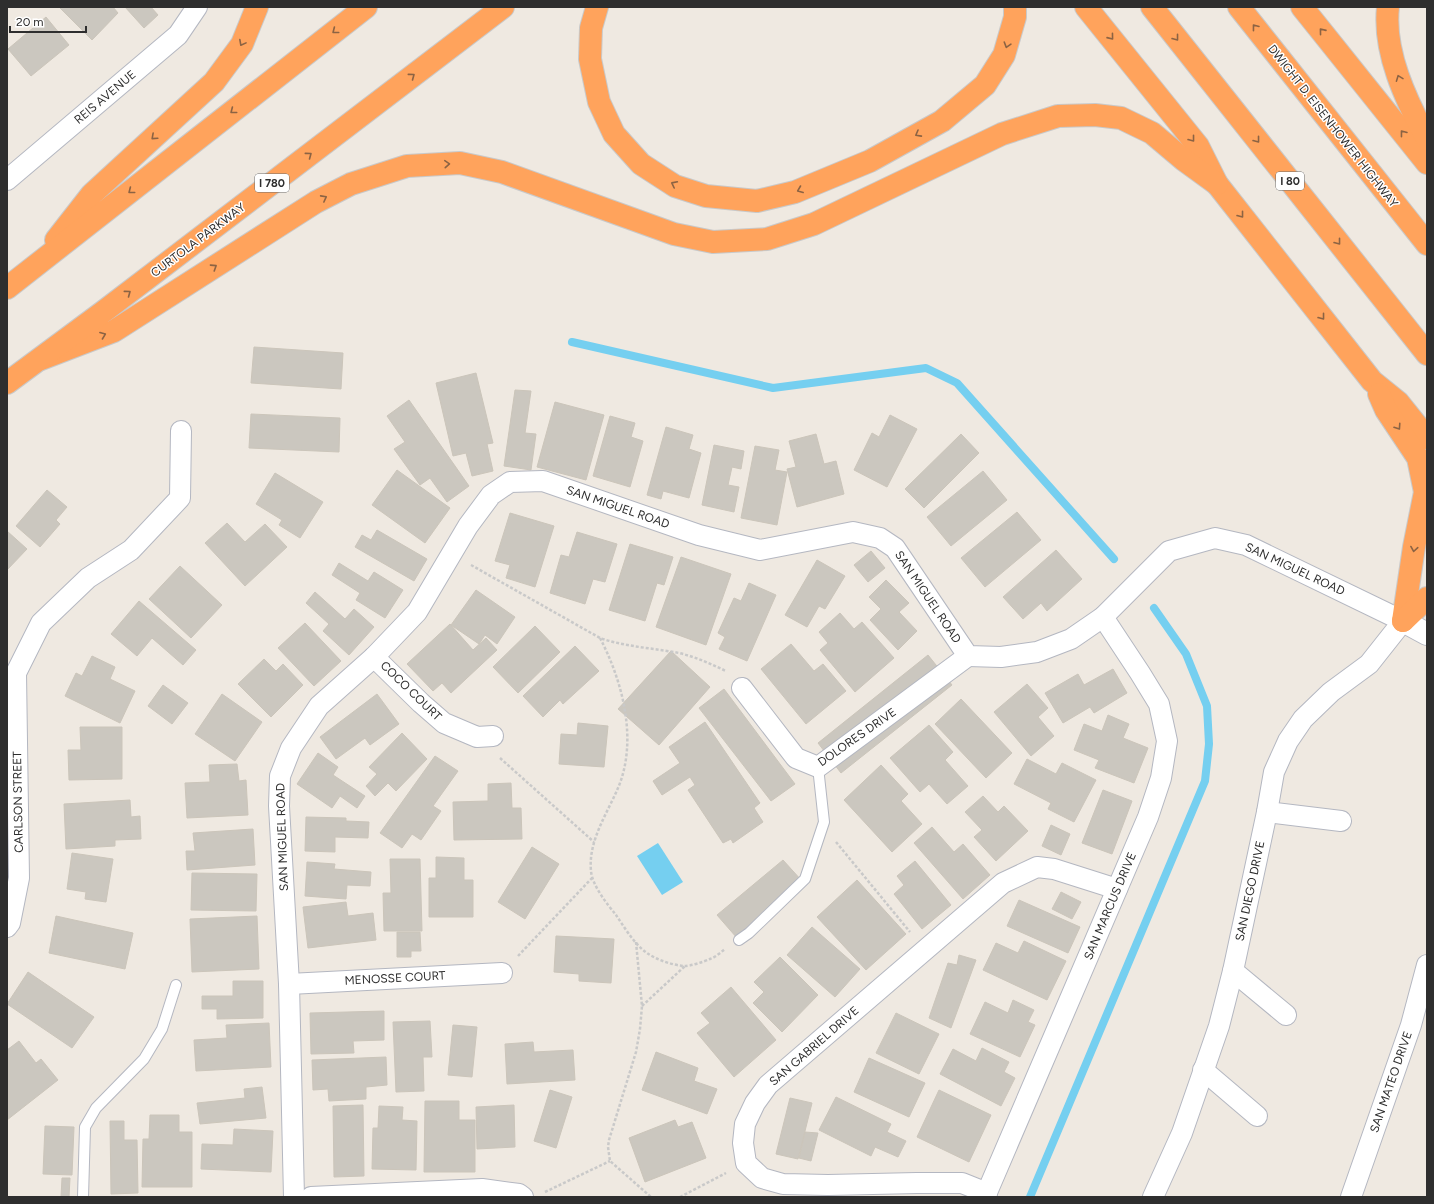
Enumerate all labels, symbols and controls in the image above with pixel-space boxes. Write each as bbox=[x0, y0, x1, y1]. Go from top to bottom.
scale bar bbox=[10, 8, 86, 34]
text: 20 m bbox=[16, 15, 44, 29]
one-way arrow bbox=[1253, 25, 1260, 32]
one-way arrow bbox=[333, 26, 340, 33]
one-way arrow bbox=[1319, 29, 1326, 36]
one-way arrow bbox=[1106, 33, 1113, 40]
one-way arrow bbox=[1172, 33, 1179, 40]
one-way arrow bbox=[239, 39, 247, 46]
one-way arrow bbox=[1003, 41, 1012, 48]
street label: DWIGHT D. EISENHOWER HIGHWAY bbox=[1265, 42, 1401, 211]
street label: REIS AVENUE bbox=[71, 67, 139, 127]
one-way arrow bbox=[408, 74, 415, 81]
one-way arrow bbox=[1396, 75, 1404, 82]
one-way arrow bbox=[231, 107, 238, 114]
one-way arrow bbox=[915, 130, 922, 137]
one-way arrow bbox=[1400, 131, 1407, 138]
one-way arrow bbox=[151, 133, 159, 140]
one-way arrow bbox=[1187, 134, 1194, 141]
one-way arrow bbox=[1252, 135, 1259, 142]
one-way arrow bbox=[304, 153, 311, 160]
one-way arrow bbox=[444, 159, 451, 168]
road number: I 80 bbox=[1276, 172, 1304, 190]
road number: I 780 bbox=[255, 174, 289, 192]
one-way arrow bbox=[671, 182, 678, 189]
one-way arrow bbox=[797, 185, 805, 193]
one-way arrow bbox=[128, 187, 135, 194]
one-way arrow bbox=[320, 195, 327, 203]
street label: CURTOLA PARKWAY bbox=[148, 200, 248, 280]
one-way arrow bbox=[1236, 210, 1243, 217]
one-way arrow bbox=[1333, 237, 1340, 244]
one-way arrow bbox=[210, 265, 217, 272]
one-way arrow bbox=[123, 291, 130, 298]
one-way arrow bbox=[1317, 312, 1324, 319]
one-way arrow bbox=[100, 332, 107, 340]
one-way arrow bbox=[1393, 423, 1400, 430]
street label: SAN MIGUEL ROAD bbox=[565, 483, 671, 531]
street label: SAN MIGUEL ROAD bbox=[1243, 540, 1347, 598]
one-way arrow bbox=[1410, 546, 1419, 552]
street label: SAN MIGUEL ROAD bbox=[892, 548, 964, 646]
street label: COCO COURT bbox=[378, 658, 445, 724]
street label: DOLORES DRIVE bbox=[815, 705, 899, 769]
street label: CARLSON STREET bbox=[10, 751, 26, 853]
street label: SAN MIGUEL ROAD bbox=[273, 783, 291, 891]
street label: SAN DIEGO DRIVE bbox=[1233, 840, 1267, 942]
street label: SAN MARCUS DRIVE bbox=[1081, 850, 1139, 962]
street label: MENOSSE COURT bbox=[344, 968, 446, 988]
street label: SAN GABRIEL DRIVE bbox=[766, 1003, 862, 1089]
street label: SAN MATEO DRIVE bbox=[1367, 1029, 1415, 1135]

